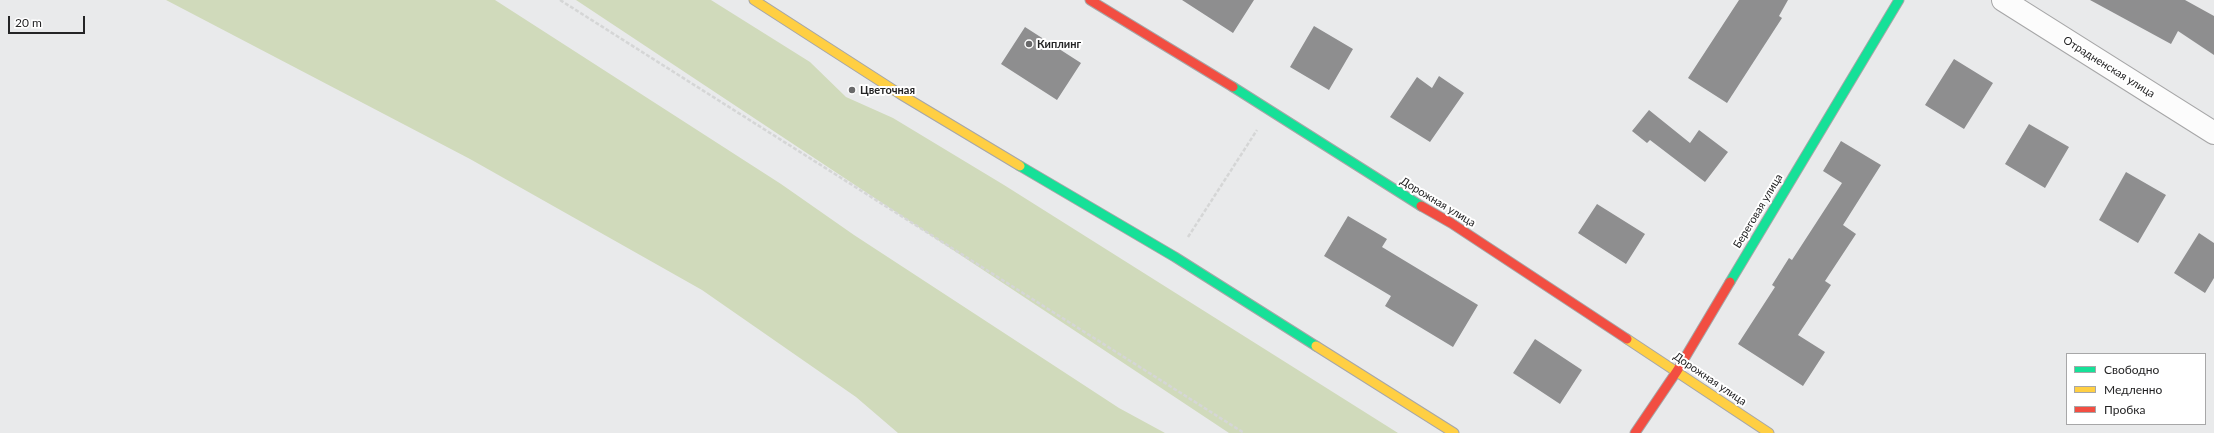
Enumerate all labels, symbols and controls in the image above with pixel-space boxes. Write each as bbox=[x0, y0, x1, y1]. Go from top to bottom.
scale bar bbox=[10, 8, 87, 34]
text: 20 m bbox=[15, 15, 42, 30]
street label: Отрадненская улица bbox=[2061, 33, 2157, 101]
place label: Киплинг bbox=[1037, 37, 1081, 51]
marker: Киплинг bbox=[1024, 39, 1034, 49]
place label: Цветочная bbox=[860, 83, 915, 97]
marker: Цветочная bbox=[847, 85, 857, 95]
street label: Береговая улица bbox=[1731, 171, 1785, 251]
street label: Дорожная улица bbox=[1398, 174, 1478, 230]
street label: Дорожная улица bbox=[1671, 350, 1749, 408]
legend bbox=[2066, 353, 2206, 425]
text: Свободно bbox=[2104, 362, 2159, 377]
text: Медленно bbox=[2104, 382, 2162, 397]
text: Пробка bbox=[2104, 402, 2145, 417]

